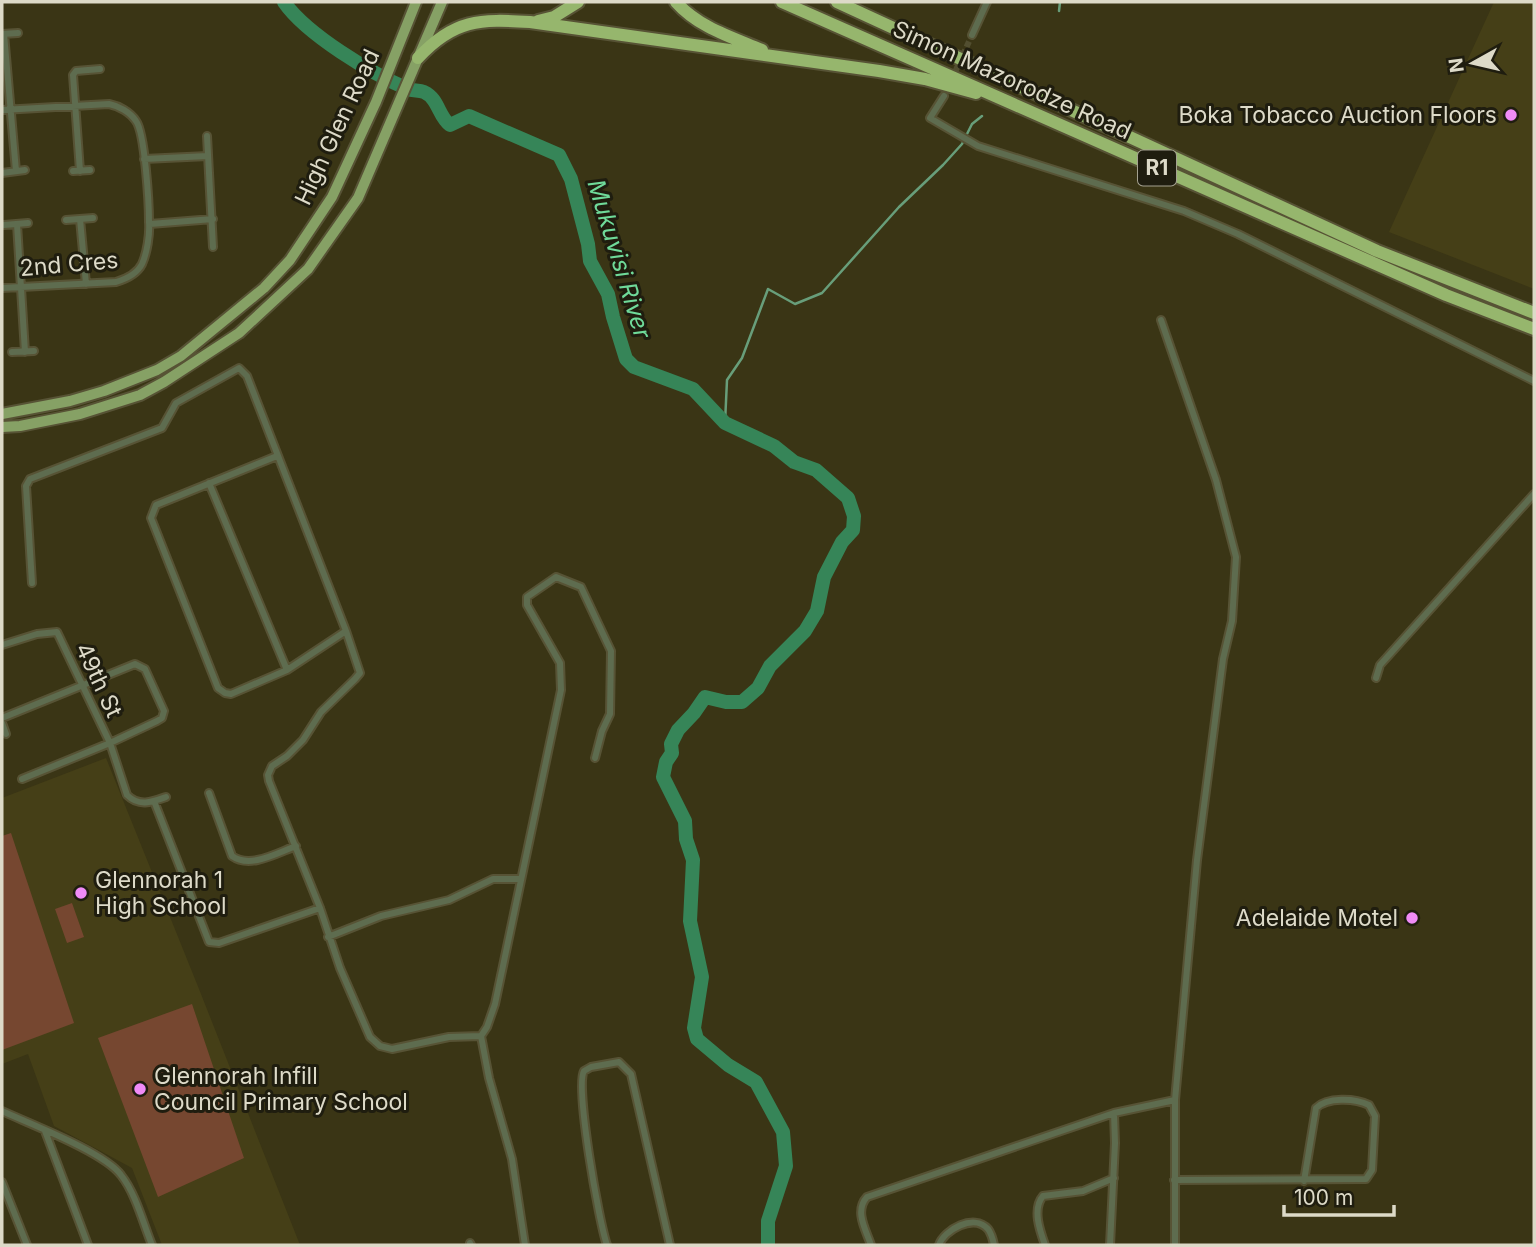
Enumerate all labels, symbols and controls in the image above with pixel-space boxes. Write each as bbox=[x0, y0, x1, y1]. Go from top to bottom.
street label: Simon Mazorodze Road bbox=[888, 15, 1136, 145]
north arrow bbox=[1438, 28, 1508, 98]
street label: High Glen Road bbox=[289, 45, 385, 209]
text: N bbox=[1444, 57, 1469, 74]
place label: Boka Tobacco Auction Floors bbox=[1178, 101, 1497, 129]
marker: Boka Tobacco Auction Floors bbox=[1503, 107, 1519, 123]
road number: R1 bbox=[1138, 150, 1176, 186]
water label: Mukuvisi River bbox=[581, 176, 658, 343]
street label: 2nd Cres bbox=[19, 246, 119, 282]
street label: 49th St bbox=[70, 638, 129, 722]
place label: Glennorah 1 High School bbox=[95, 866, 227, 920]
marker: Glennorah 1 High School bbox=[73, 885, 89, 901]
place label: Adelaide Motel bbox=[1236, 904, 1398, 932]
marker: Adelaide Motel bbox=[1404, 910, 1420, 926]
place label: Glennorah Infill Council Primary School bbox=[154, 1062, 408, 1116]
marker: Glennorah Infill Council Primary School bbox=[132, 1081, 148, 1097]
scale bar bbox=[1284, 1174, 1394, 1218]
text: 100 m bbox=[1294, 1185, 1353, 1210]

